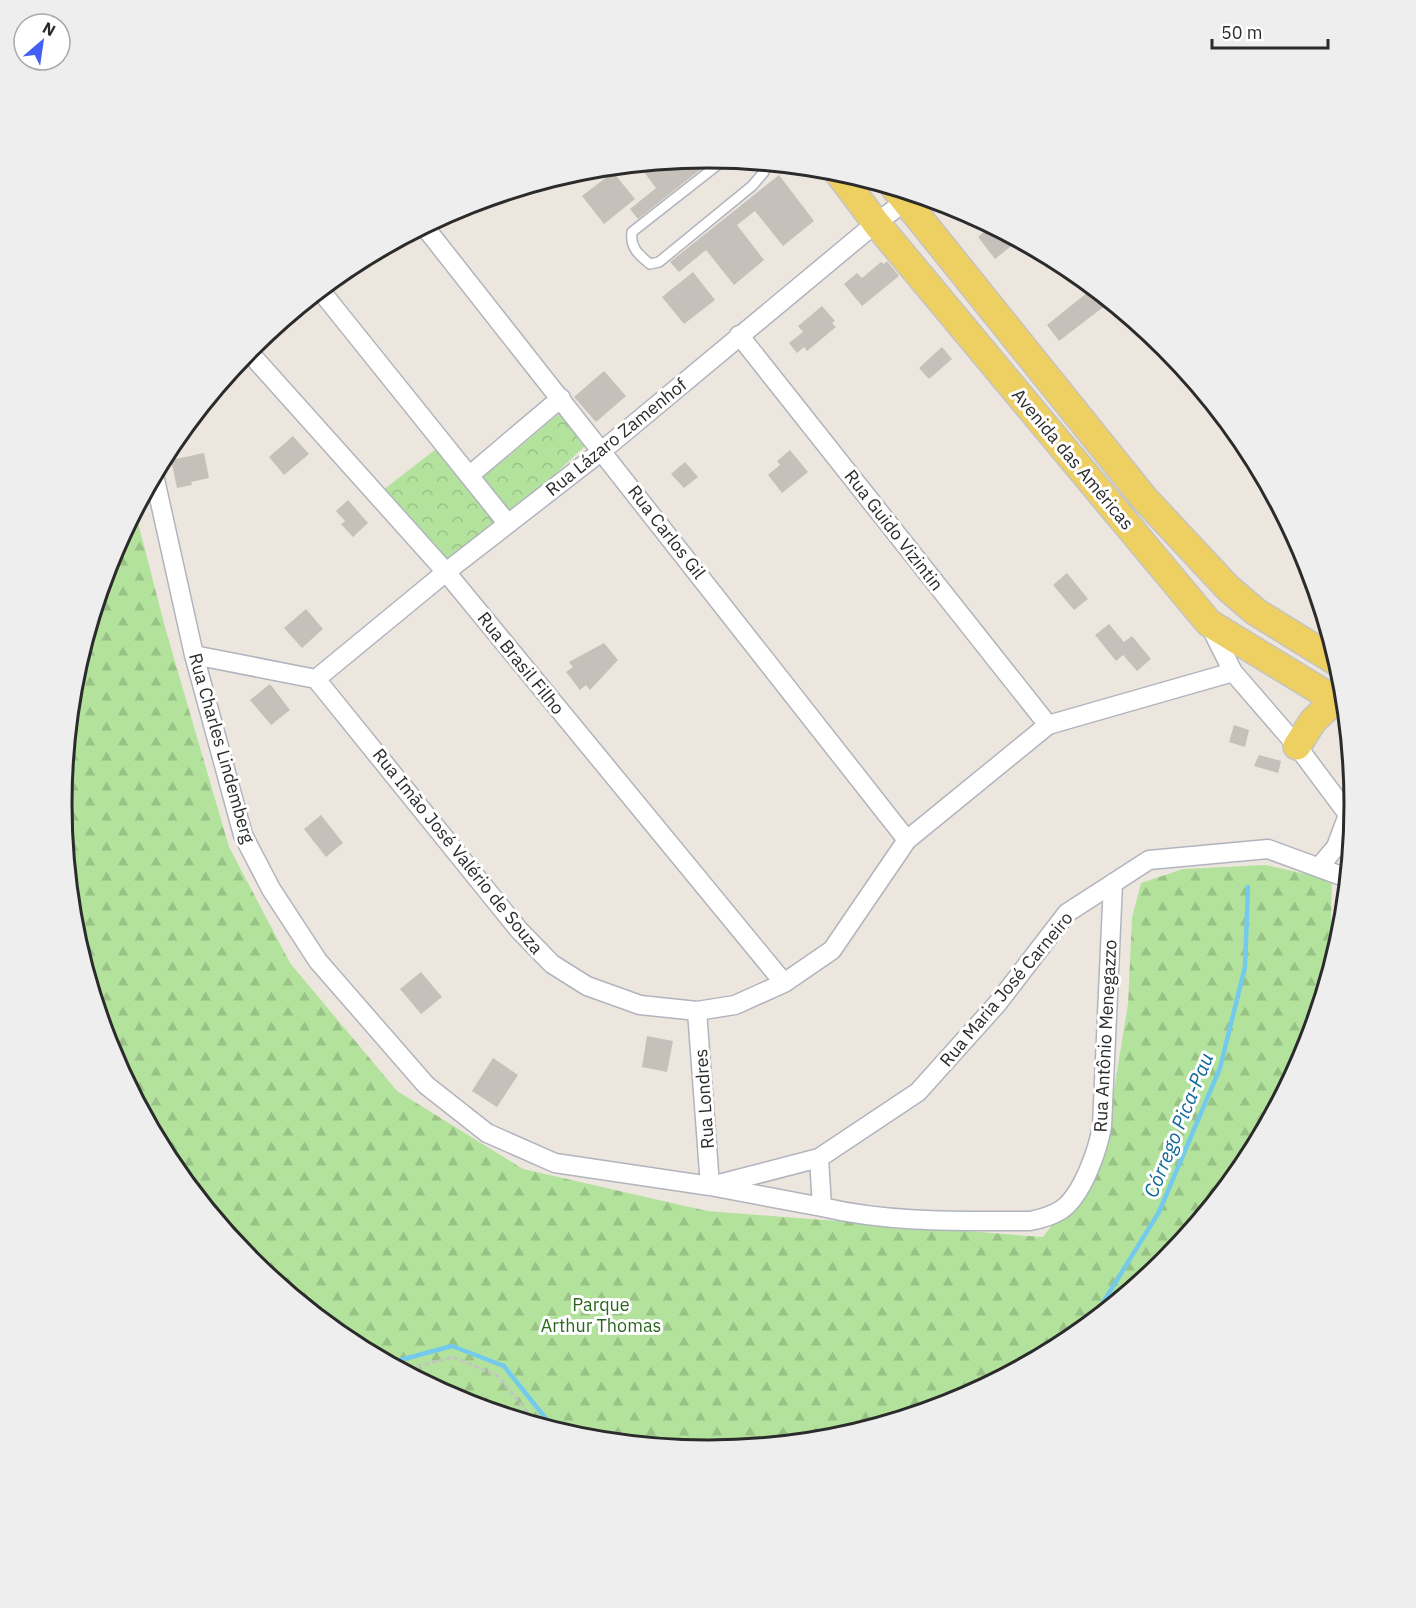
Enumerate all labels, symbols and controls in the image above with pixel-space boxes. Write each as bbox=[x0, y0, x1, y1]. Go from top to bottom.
north arrow bbox=[12, 12, 72, 72]
scale bar bbox=[1212, 12, 1328, 50]
text: N bbox=[39, 17, 59, 40]
text: 50 m bbox=[1221, 21, 1263, 44]
street label: Rua Lázaro Zamenhof bbox=[541, 373, 691, 501]
street label: Avenida das Américas bbox=[1007, 384, 1139, 534]
street label: Rua Guido Vizintin bbox=[840, 465, 948, 595]
street label: Rua Carlos Gil bbox=[623, 480, 711, 584]
street label: Rua Brasil Filho bbox=[473, 607, 569, 719]
street label: Rua Charles Lindemberg bbox=[184, 650, 260, 846]
street label: Rua Imão José Valério de Souza bbox=[368, 743, 548, 959]
street label: Rua Maria José Carneiro bbox=[934, 907, 1078, 1071]
street label: Rua Antônio Menegazzo bbox=[1088, 939, 1122, 1133]
street label: Rua Londres bbox=[689, 1048, 719, 1150]
water label: Córrego Pica-Pau bbox=[1137, 1049, 1219, 1201]
park label: Parque Arthur Thomas bbox=[541, 1293, 661, 1337]

